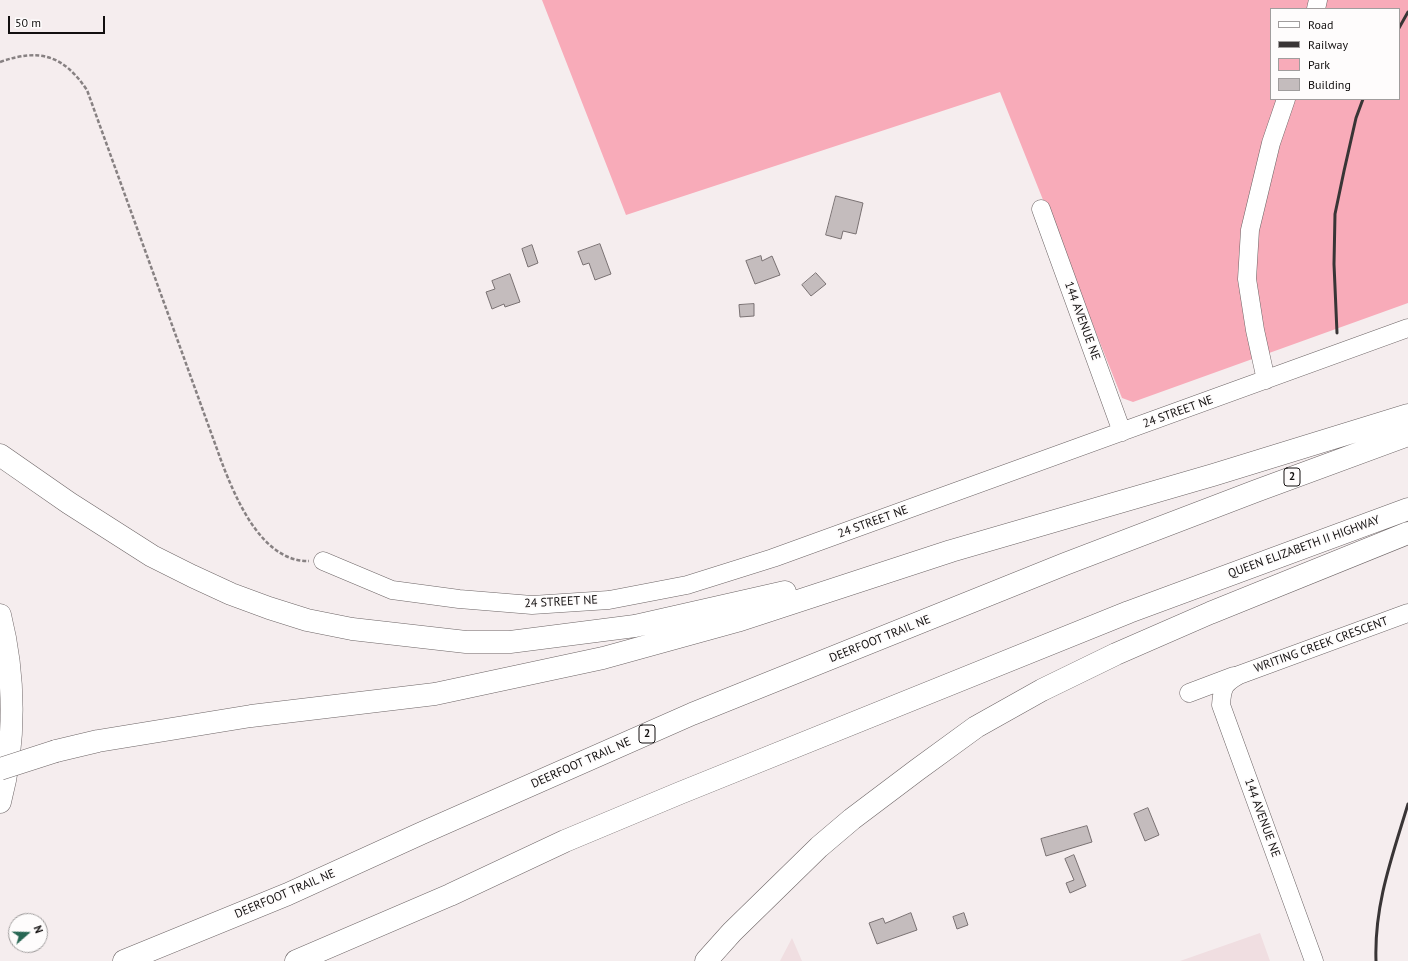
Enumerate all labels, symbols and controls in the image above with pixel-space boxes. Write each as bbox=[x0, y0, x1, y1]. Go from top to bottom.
scale bar bbox=[10, 8, 107, 34]
legend bbox=[1270, 8, 1400, 100]
text: 50 m bbox=[15, 15, 41, 30]
text: Road bbox=[1308, 17, 1333, 32]
text: Railway bbox=[1308, 37, 1348, 52]
text: Park bbox=[1308, 57, 1330, 72]
text: Building bbox=[1308, 77, 1351, 92]
street label: 144 AVENUE NE bbox=[1061, 280, 1103, 362]
street label: 24 STREET NE bbox=[1141, 393, 1215, 431]
road number: 2 bbox=[1284, 468, 1300, 486]
street label: 24 STREET NE bbox=[836, 503, 910, 541]
street label: QUEEN ELIZABETH II HIGHWAY bbox=[1226, 513, 1382, 581]
street label: 24 STREET NE bbox=[524, 593, 598, 611]
street label: DEERFOOT TRAIL NE bbox=[827, 612, 933, 666]
street label: WRITING CREEK CRESCENT bbox=[1252, 614, 1390, 676]
road number: 2 bbox=[639, 725, 655, 743]
street label: DEERFOOT TRAIL NE bbox=[529, 735, 633, 791]
street label: 144 AVENUE NE bbox=[1241, 777, 1283, 859]
street label: DEERFOOT TRAIL NE bbox=[233, 866, 337, 922]
north arrow bbox=[8, 913, 48, 953]
text: N bbox=[31, 923, 46, 935]

